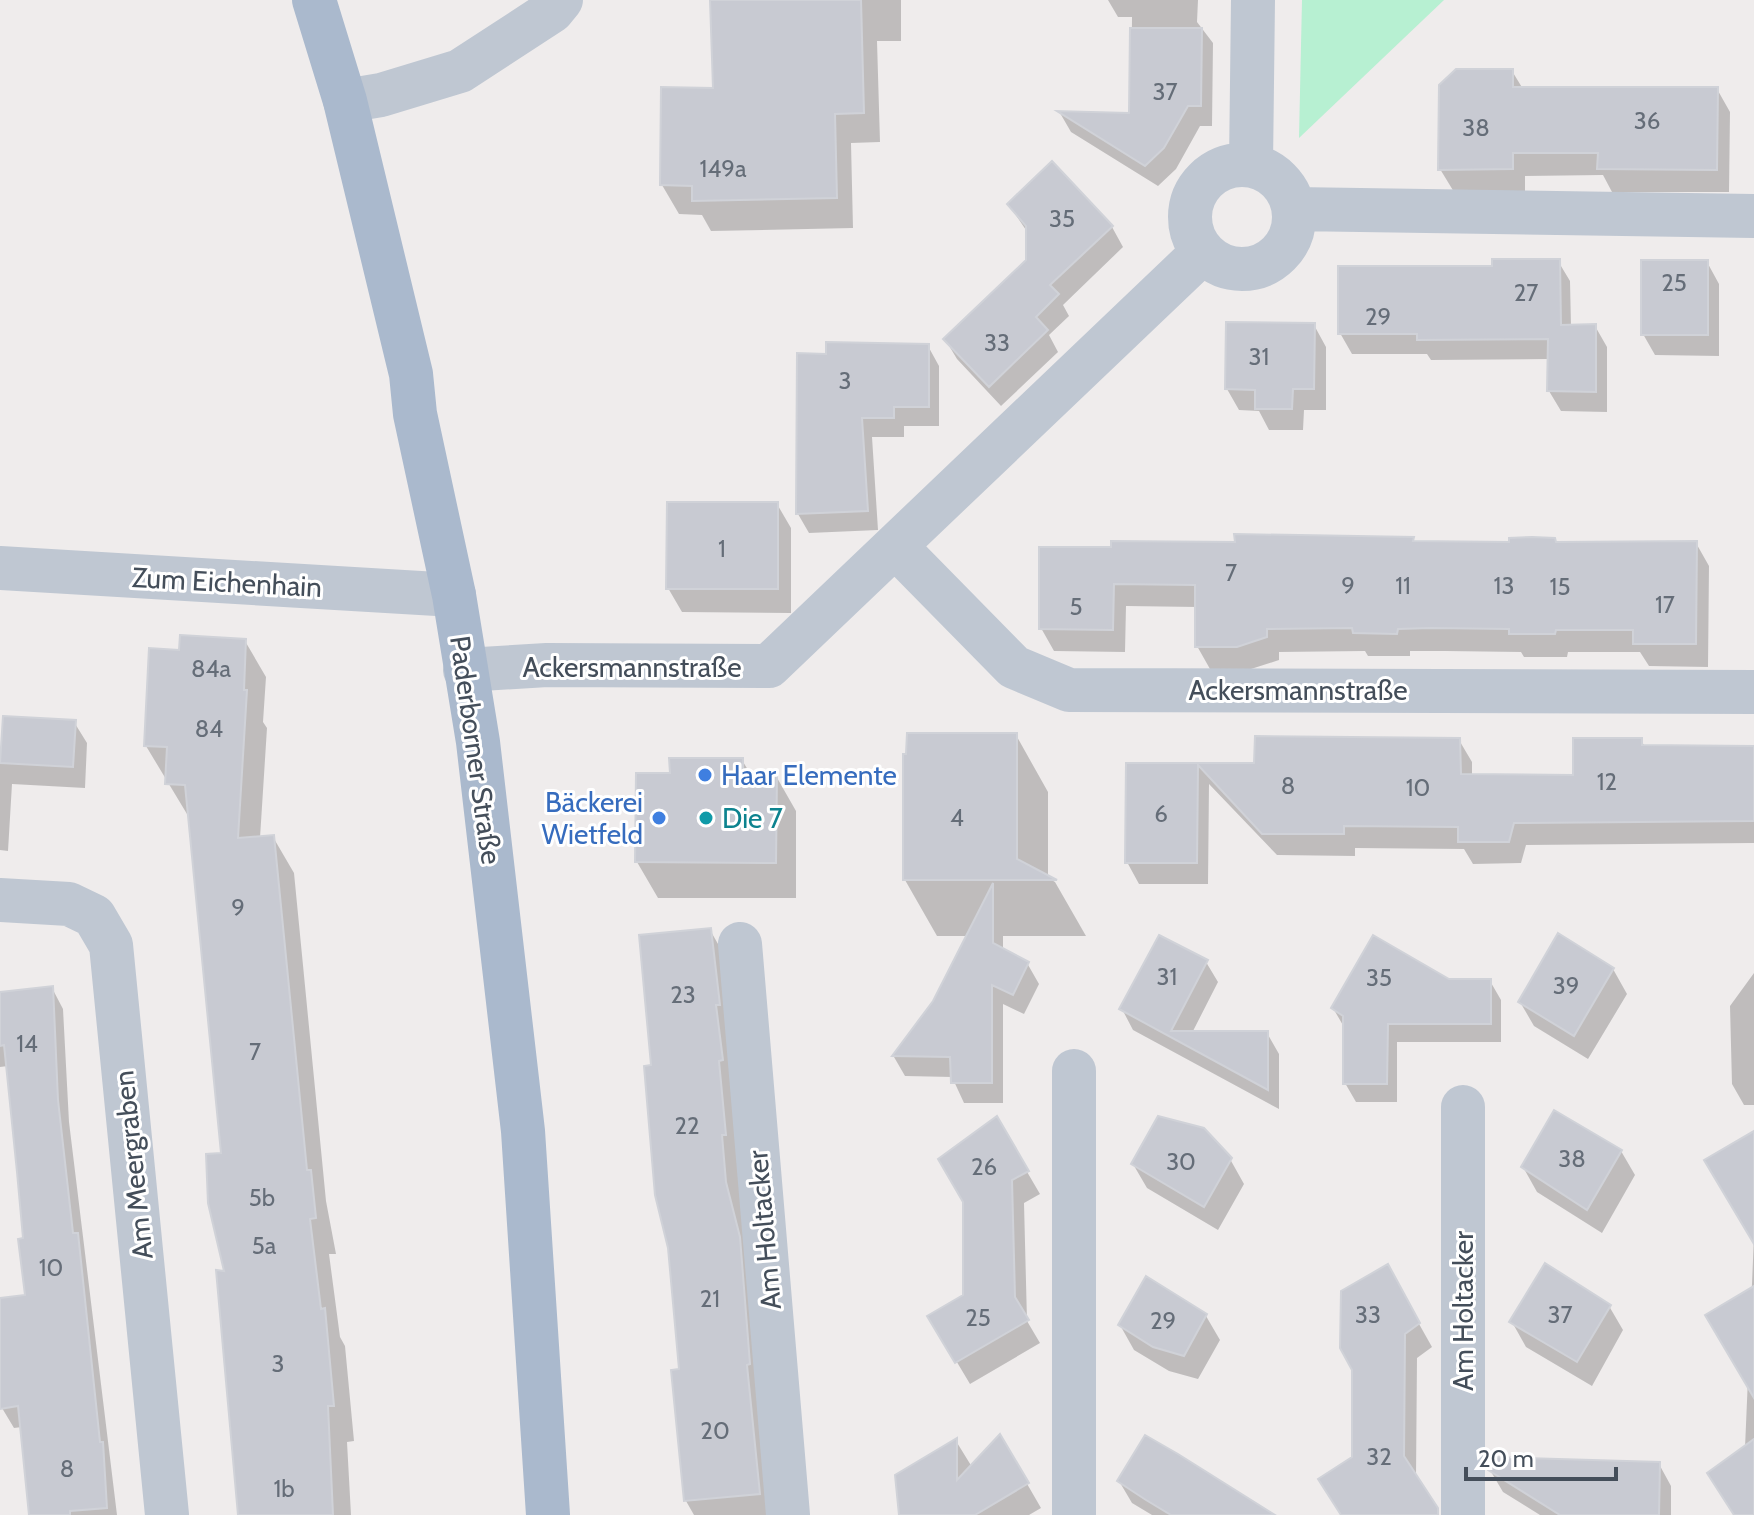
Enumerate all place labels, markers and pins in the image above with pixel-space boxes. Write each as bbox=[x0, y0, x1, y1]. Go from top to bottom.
place label: Haar Elemente bbox=[721, 758, 897, 792]
marker: Haar Elemente bbox=[696, 766, 714, 784]
place label: Bäckerei Wietfeld bbox=[542, 785, 643, 851]
place label: Die 7 bbox=[722, 801, 783, 835]
marker: Bäckerei Wietfeld bbox=[650, 809, 668, 827]
marker: Die 7 bbox=[697, 809, 715, 827]

